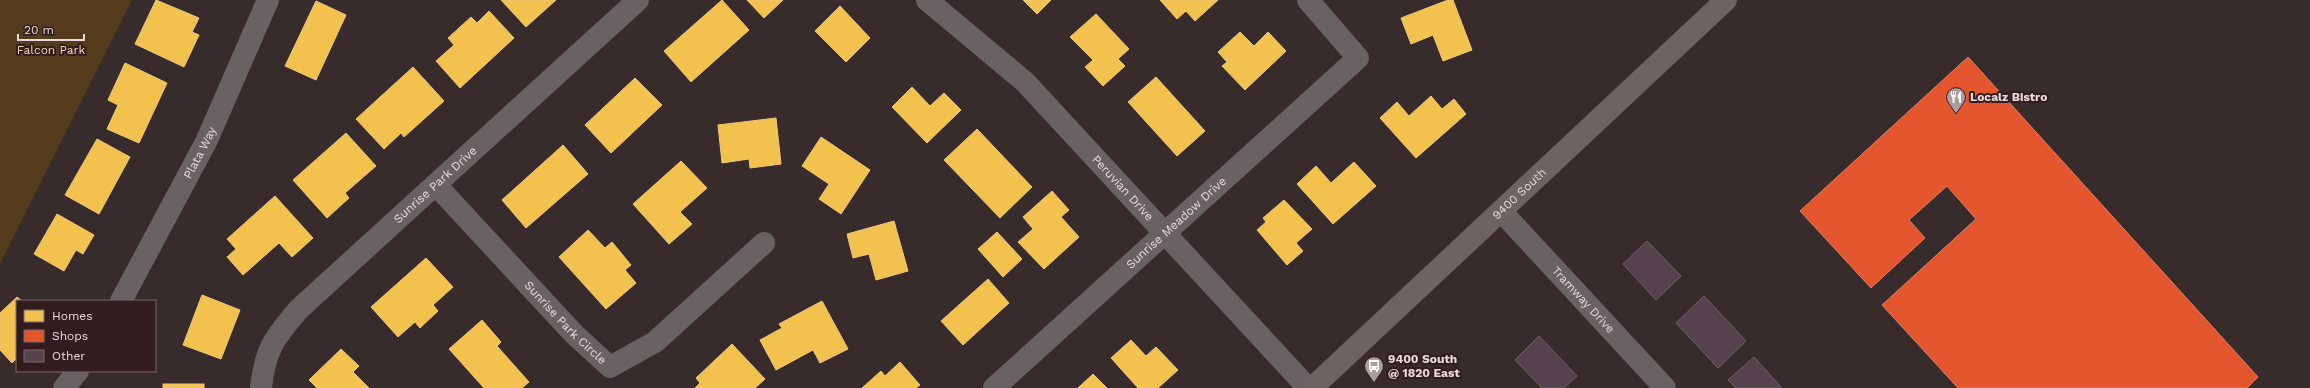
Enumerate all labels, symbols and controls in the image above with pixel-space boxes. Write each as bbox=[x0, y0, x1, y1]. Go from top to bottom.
scale bar bbox=[18, 16, 84, 42]
text: 20 m bbox=[24, 23, 54, 37]
park label: Falcon Park bbox=[17, 43, 85, 57]
restaurant icon: Localz Bistro bbox=[1945, 86, 1967, 114]
place label: Localz Bistro bbox=[1970, 90, 2047, 104]
street label: Plata Way bbox=[181, 124, 219, 181]
street label: Sunrise Park Drive bbox=[391, 143, 480, 226]
street label: Peruvian Drive bbox=[1089, 152, 1157, 224]
street label: 9400 South bbox=[1489, 165, 1549, 222]
street label: Sunrise Meadow Drive bbox=[1123, 174, 1229, 272]
street label: Tramway Drive bbox=[1549, 264, 1617, 336]
street label: Sunrise Park Circle bbox=[522, 278, 609, 367]
legend bbox=[16, 300, 156, 372]
text: Homes bbox=[52, 309, 93, 323]
text: Shops bbox=[52, 329, 88, 343]
text: Other bbox=[52, 349, 85, 363]
place label: 9400 South @ 1820 East bbox=[1388, 352, 1460, 380]
bus stop icon: 9400 South @ 1820 East bbox=[1363, 355, 1385, 383]

